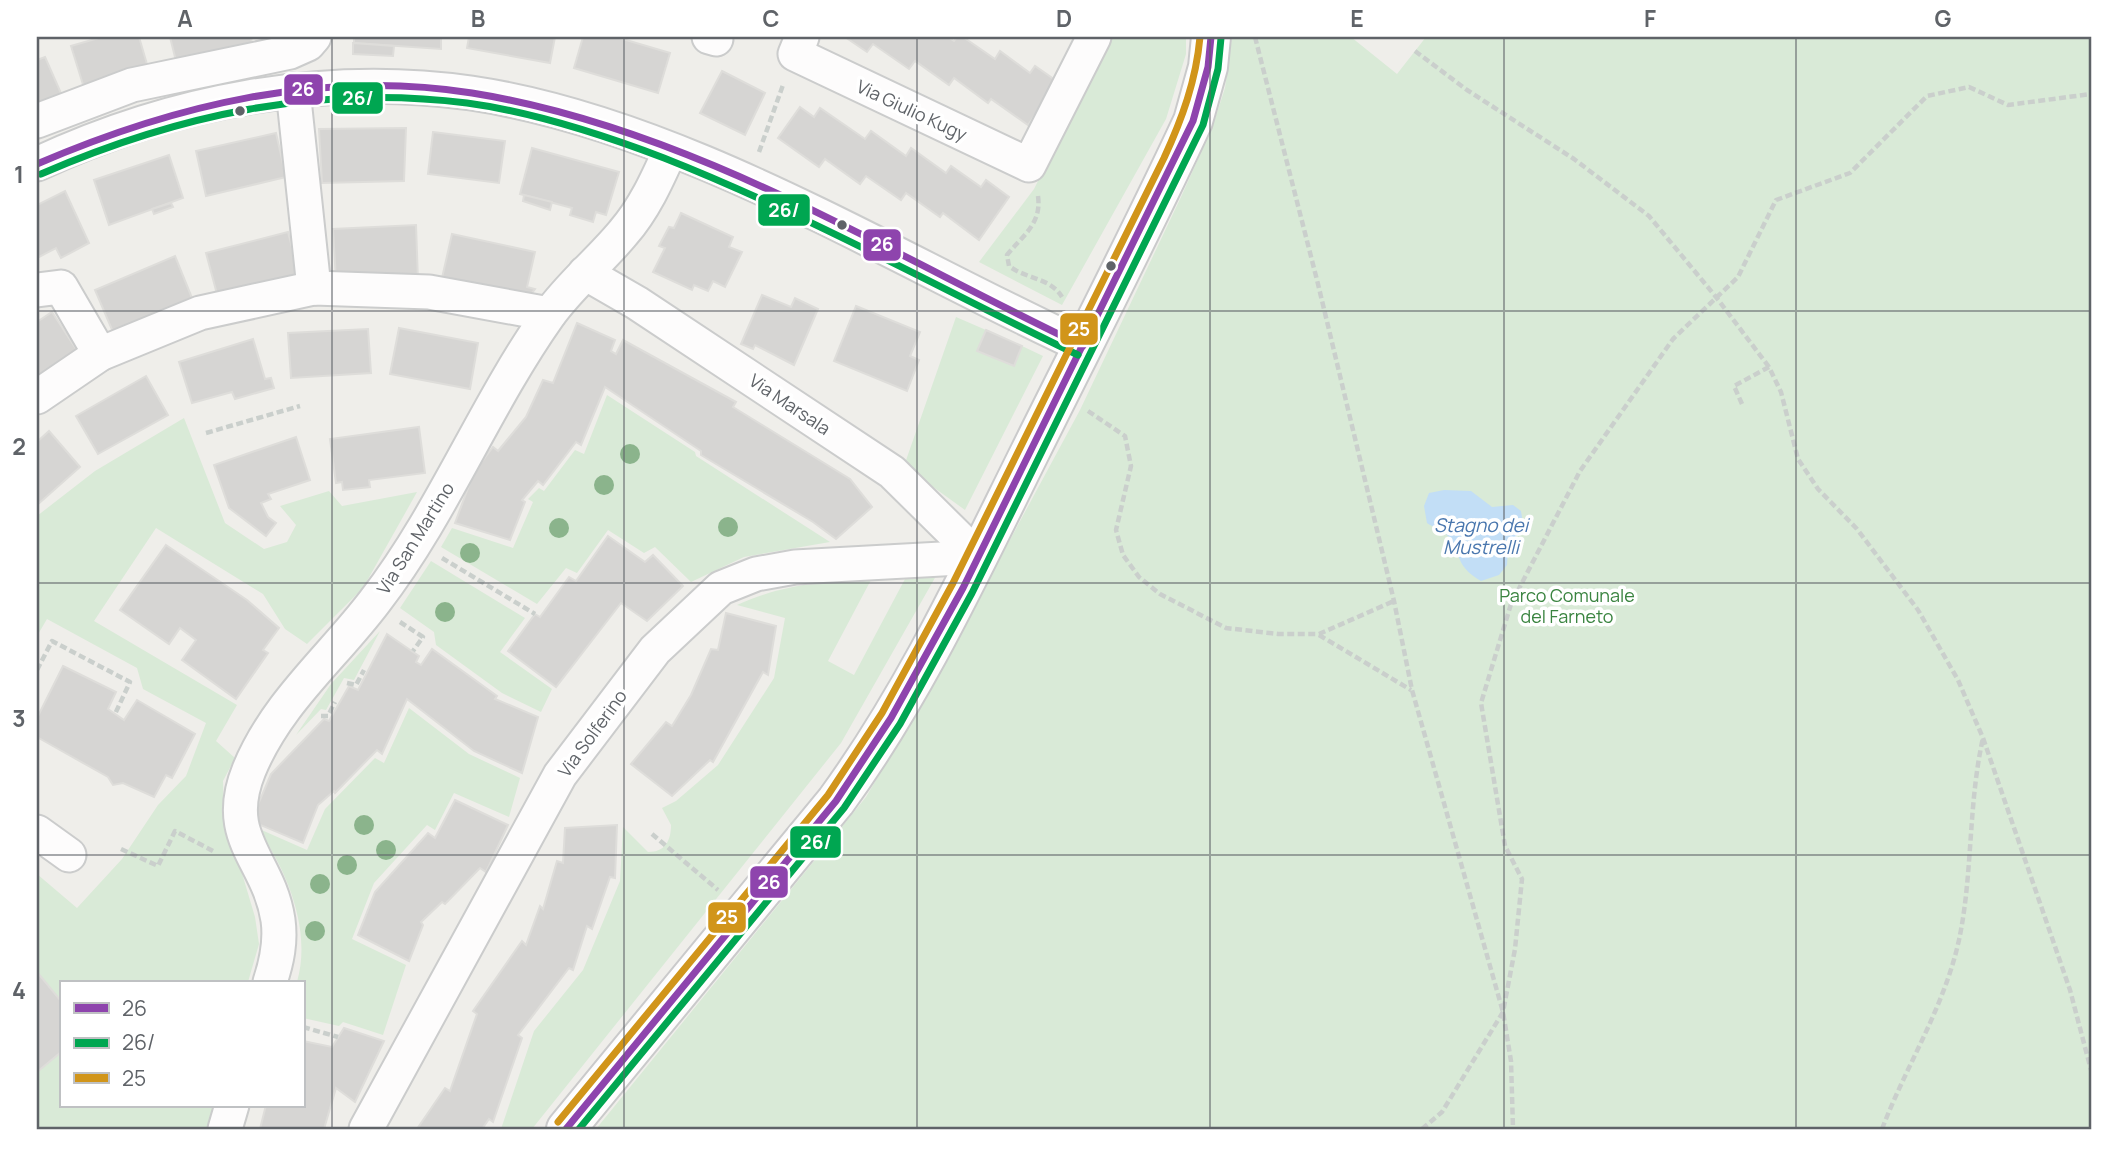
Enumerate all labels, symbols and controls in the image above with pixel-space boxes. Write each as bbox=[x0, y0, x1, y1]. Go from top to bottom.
text: A bbox=[177, 2, 193, 34]
text: B bbox=[471, 2, 485, 34]
text: C bbox=[763, 2, 780, 34]
text: D bbox=[1056, 2, 1072, 34]
text: E bbox=[1350, 2, 1364, 34]
text: F bbox=[1644, 2, 1656, 34]
text: G bbox=[1935, 2, 1952, 34]
line badge: 26 bbox=[283, 73, 324, 106]
street label: Via Giulio Kugy bbox=[853, 74, 972, 146]
text: 26 bbox=[291, 76, 315, 102]
line badge: 26/ bbox=[331, 81, 384, 115]
text: 26/ bbox=[342, 85, 374, 111]
unlabelled marker bbox=[233, 104, 247, 118]
text: 1 bbox=[14, 158, 24, 190]
line badge: 26/ bbox=[757, 193, 811, 227]
text: 26/ bbox=[768, 197, 800, 223]
unlabelled marker bbox=[835, 218, 849, 232]
line badge: 26 bbox=[862, 228, 902, 262]
text: 26 bbox=[870, 231, 894, 257]
unlabelled marker bbox=[1104, 259, 1118, 273]
line badge: 25 bbox=[1059, 312, 1099, 346]
text: 25 bbox=[1068, 316, 1090, 342]
street label: Via Marsala bbox=[745, 368, 835, 440]
text: 2 bbox=[12, 430, 26, 462]
street label: Via San Martino bbox=[371, 477, 459, 599]
water label: Stagno dei Mustrelli bbox=[1434, 512, 1531, 560]
park label: Parco Comunale del Farneto bbox=[1499, 583, 1635, 628]
street label: Via Solferino bbox=[552, 684, 632, 782]
text: 3 bbox=[12, 702, 26, 734]
line badge: 26/ bbox=[789, 825, 842, 859]
text: 26/ bbox=[800, 829, 832, 855]
line badge: 26 bbox=[749, 865, 789, 899]
text: 26 bbox=[757, 869, 781, 895]
line badge: 25 bbox=[707, 901, 747, 934]
text: 25 bbox=[716, 904, 738, 930]
text: 4 bbox=[12, 974, 26, 1006]
legend bbox=[60, 981, 304, 1106]
text: 26 bbox=[122, 994, 147, 1022]
text: 26/ bbox=[122, 1028, 155, 1056]
text: 25 bbox=[122, 1064, 146, 1092]

